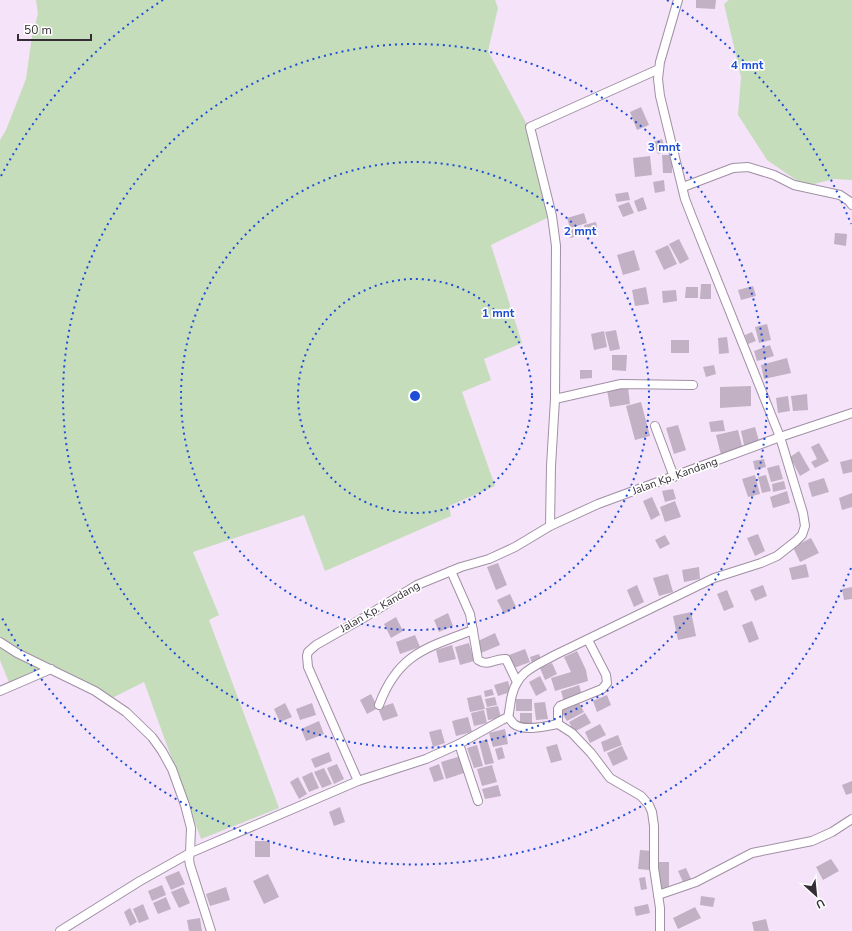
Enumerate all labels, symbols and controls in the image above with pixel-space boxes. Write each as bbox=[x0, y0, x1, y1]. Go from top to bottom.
scale bar bbox=[18, 16, 91, 42]
text: 50 m bbox=[24, 22, 52, 38]
text: 4 mnt bbox=[731, 57, 764, 73]
text: 3 mnt bbox=[648, 139, 681, 155]
text: 2 mnt bbox=[564, 223, 597, 239]
text: 1 mnt bbox=[482, 305, 515, 321]
centre of rings bbox=[408, 389, 422, 403]
street label: Jalan Kp. Kandang bbox=[629, 454, 720, 499]
street label: Jalan Kp. Kandang bbox=[336, 578, 423, 636]
north arrow bbox=[796, 875, 836, 915]
text: U bbox=[813, 895, 827, 912]

